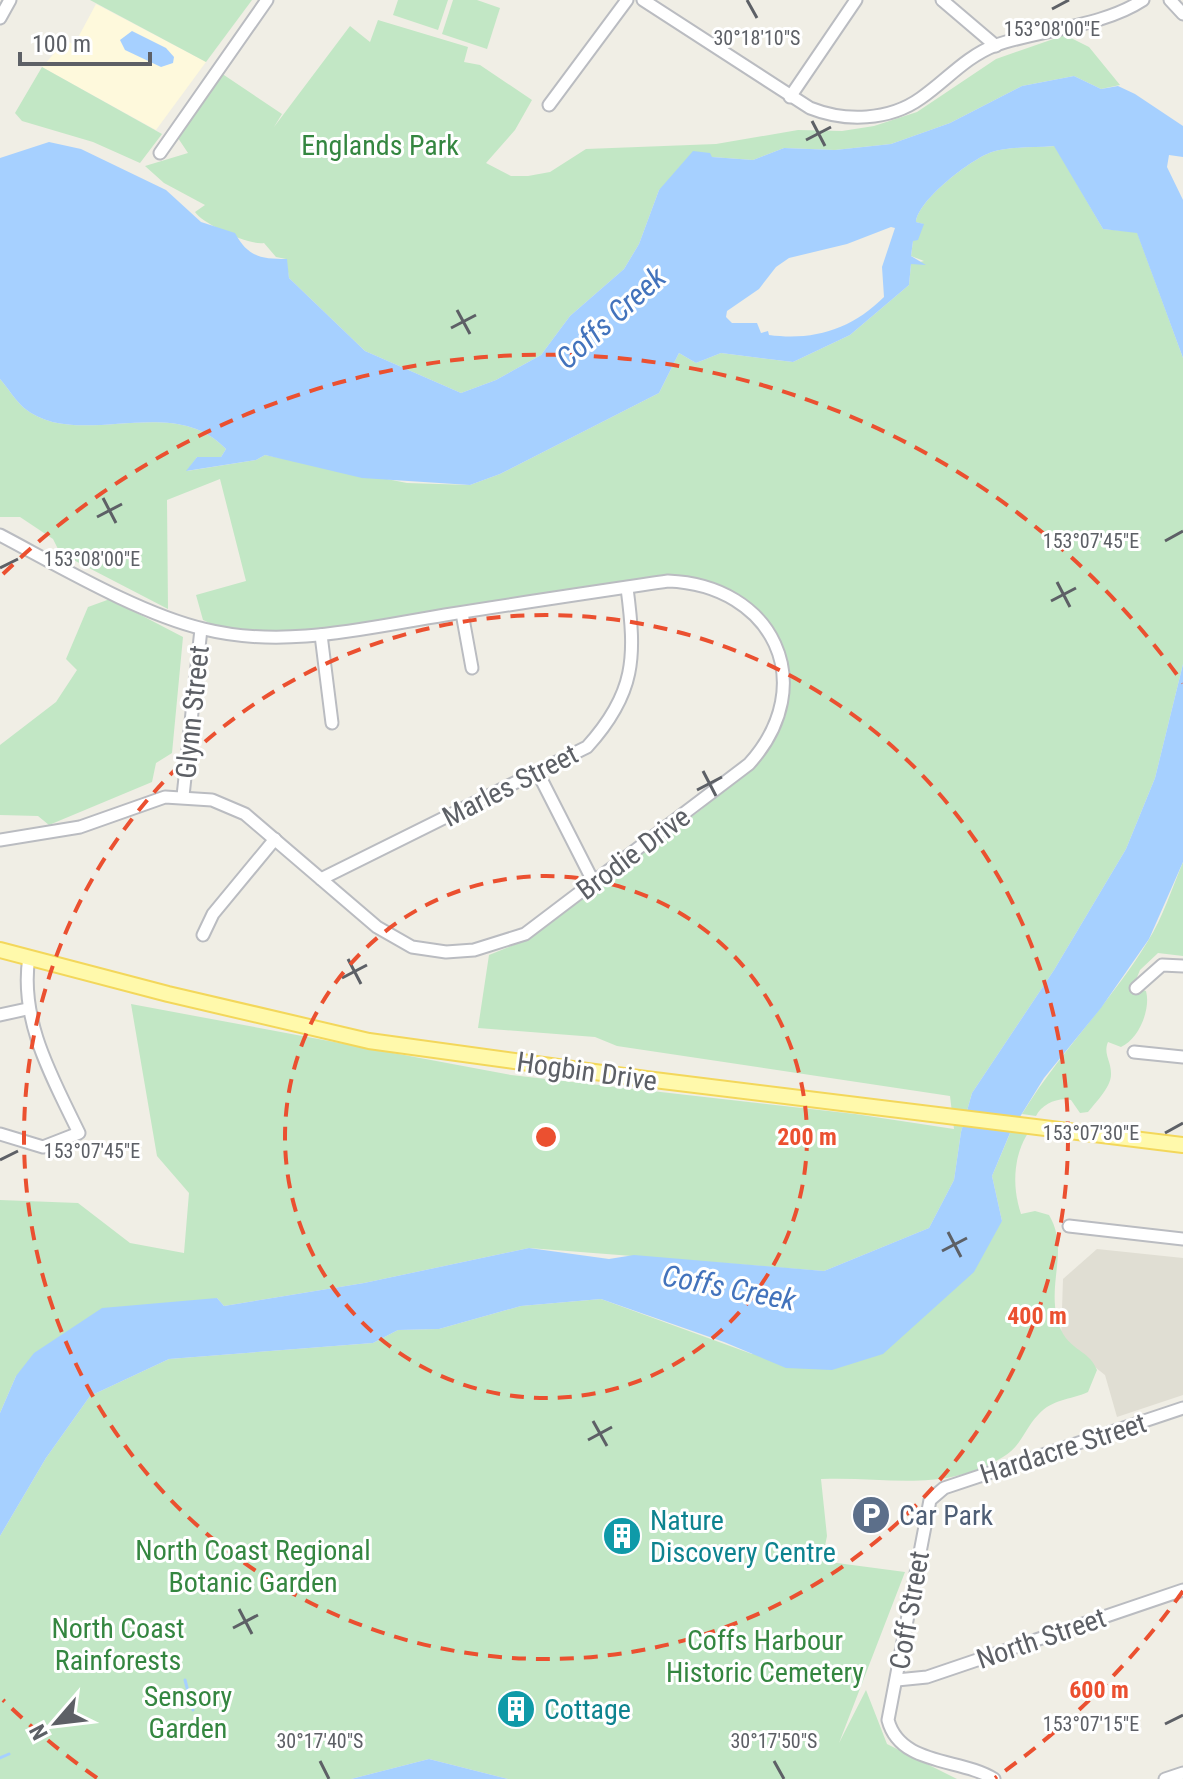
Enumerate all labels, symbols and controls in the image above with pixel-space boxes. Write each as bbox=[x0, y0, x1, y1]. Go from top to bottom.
scale bar bbox=[20, 16, 150, 66]
text: 153°08'00"E bbox=[1004, 17, 1100, 41]
text: 30°18'10"S bbox=[714, 26, 800, 50]
text: 100 m bbox=[32, 30, 91, 58]
park label: Englands Park bbox=[301, 129, 459, 162]
water label: Coffs Creek bbox=[549, 259, 673, 376]
text: 153°07'45"E bbox=[1043, 529, 1139, 553]
text: 153°08'00"E bbox=[44, 547, 140, 571]
street label: Glynn Street bbox=[169, 644, 216, 780]
street label: Marles Street bbox=[437, 737, 583, 834]
street label: Brodie Drive bbox=[570, 800, 696, 907]
street label: Hogbin Drive bbox=[515, 1045, 659, 1098]
text: 153°07'30"E bbox=[1043, 1121, 1139, 1145]
centre of rings bbox=[532, 1123, 560, 1151]
text: 200 m bbox=[777, 1123, 837, 1151]
text: 153°07'45"E bbox=[44, 1139, 140, 1163]
water label: Coffs Creek bbox=[659, 1257, 800, 1318]
text: 400 m bbox=[1007, 1302, 1067, 1330]
street label: Hardacre Street bbox=[976, 1406, 1150, 1491]
parking icon: Car Park bbox=[850, 1494, 892, 1536]
place label: Car Park bbox=[899, 1499, 994, 1532]
place label: Nature Discovery Centre bbox=[650, 1504, 836, 1569]
building icon: Nature Discovery Centre bbox=[601, 1515, 643, 1557]
park label: North Coast Regional Botanic Garden bbox=[135, 1534, 371, 1599]
street label: Coff Street bbox=[883, 1548, 936, 1672]
street label: North Street bbox=[972, 1601, 1110, 1676]
park label: North Coast Rainforests bbox=[51, 1612, 185, 1677]
park label: Coffs Harbour Historic Cemetery bbox=[666, 1624, 864, 1689]
text: 600 m bbox=[1069, 1676, 1129, 1704]
park label: Sensory Garden bbox=[144, 1680, 233, 1745]
north arrow bbox=[16, 1683, 96, 1763]
building icon: Cottage bbox=[495, 1688, 537, 1730]
place label: Cottage bbox=[544, 1693, 631, 1726]
text: 153°07'15"E bbox=[1043, 1712, 1139, 1736]
text: N bbox=[25, 1720, 53, 1744]
text: 30°17'40"S bbox=[277, 1729, 363, 1753]
text: 30°17'50"S bbox=[731, 1729, 817, 1753]

